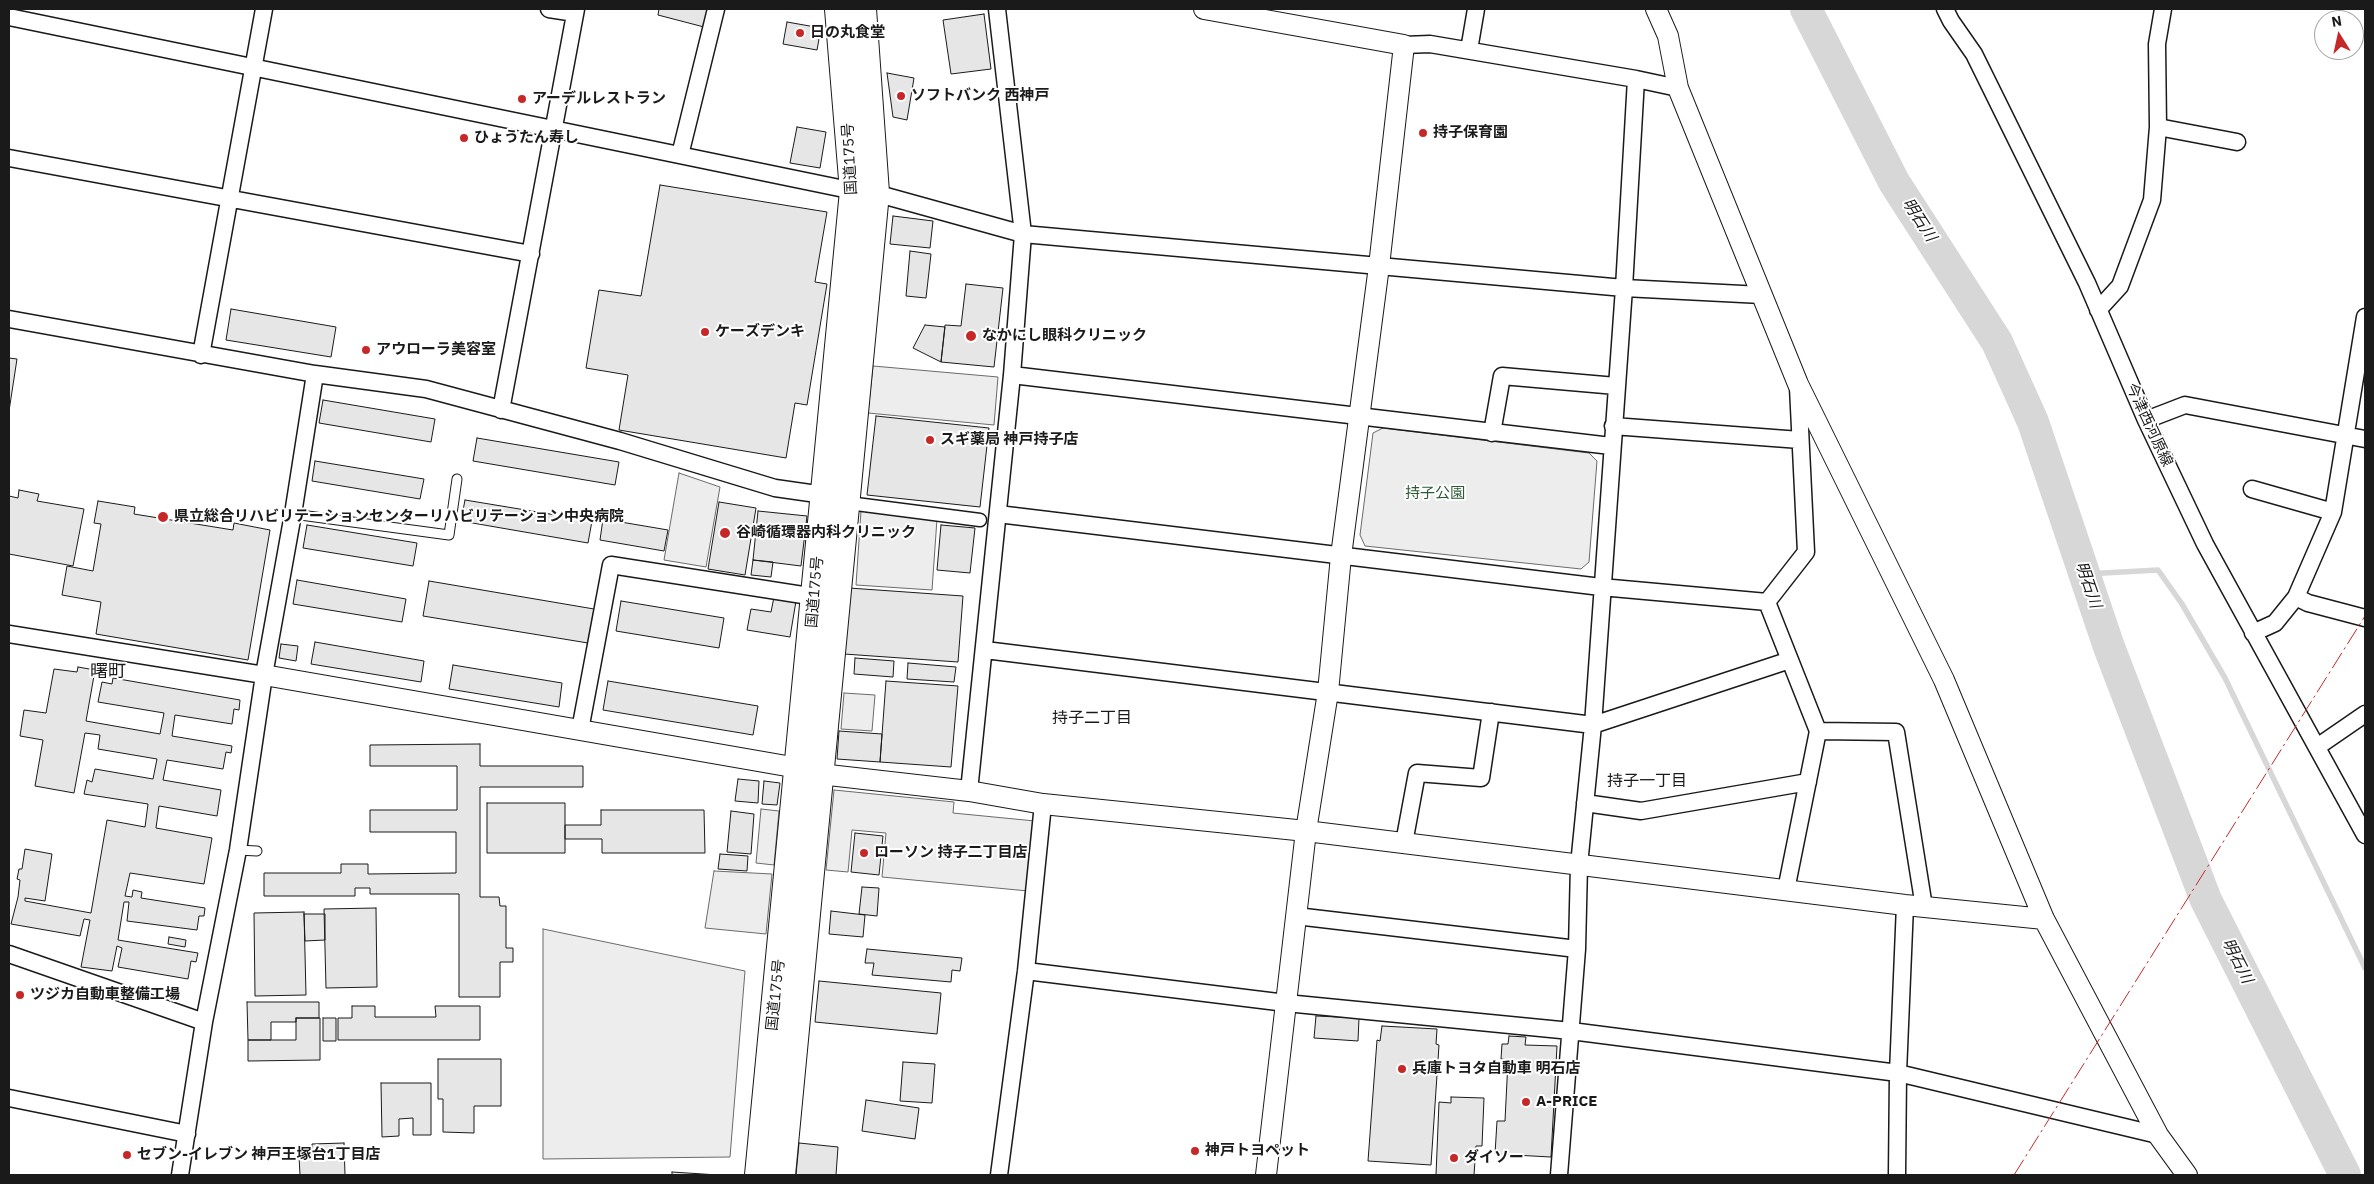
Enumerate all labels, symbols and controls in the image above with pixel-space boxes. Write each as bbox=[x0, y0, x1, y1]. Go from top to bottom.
north arrow bbox=[2314, 10, 2364, 60]
text: N bbox=[2330, 11, 2343, 31]
place label: 日の丸食堂 bbox=[810, 24, 885, 42]
marker: 日の丸食堂 bbox=[794, 27, 806, 39]
place label: ソフトバンク 西神戸 bbox=[911, 87, 1050, 105]
place label: アーデルレストラン bbox=[532, 90, 666, 108]
marker: ソフトバンク 西神戸 bbox=[895, 90, 907, 102]
marker: アーデルレストラン bbox=[516, 93, 528, 105]
street label: 国道175号 bbox=[839, 123, 861, 195]
place label: 持子保育園 bbox=[1433, 124, 1508, 142]
marker: 持子保育園 bbox=[1417, 127, 1429, 139]
place label: ひょうたん寿し bbox=[474, 129, 579, 147]
marker: ひょうたん寿し bbox=[458, 132, 470, 144]
water label: 明石川 bbox=[1898, 195, 1940, 245]
place label: ケーズデンキ bbox=[715, 323, 805, 341]
marker: ケーズデンキ bbox=[699, 326, 711, 338]
place label: なかにし眼科クリニック bbox=[982, 327, 1147, 345]
marker: なかにし眼科クリニック bbox=[964, 329, 978, 343]
place label: アウローラ美容室 bbox=[376, 341, 496, 359]
marker: アウローラ美容室 bbox=[360, 344, 372, 356]
street label: 今津西河原線 bbox=[2122, 380, 2176, 470]
place label: スギ薬局 神戸持子店 bbox=[940, 431, 1079, 449]
marker: スギ薬局 神戸持子店 bbox=[924, 434, 936, 446]
park label: 持子公園 bbox=[1405, 485, 1465, 503]
place label: 県立総合リハビリテーションセンターリハビリテーション中央病院 bbox=[174, 508, 624, 526]
marker: 県立総合リハビリテーションセンターリハビリテーション中央病院 bbox=[156, 510, 170, 524]
place label: 谷崎循環器内科クリニック bbox=[736, 524, 916, 542]
marker: 谷崎循環器内科クリニック bbox=[718, 526, 732, 540]
street label: 国道175号 bbox=[803, 555, 827, 629]
water label: 明石川 bbox=[2071, 559, 2105, 611]
district label: 曙町 bbox=[90, 661, 126, 683]
district label: 持子二丁目 bbox=[1052, 708, 1132, 728]
district label: 持子一丁目 bbox=[1607, 771, 1687, 791]
place label: ローソン 持子二丁目店 bbox=[874, 844, 1028, 862]
marker: ローソン 持子二丁目店 bbox=[858, 847, 870, 859]
water label: 明石川 bbox=[2218, 935, 2256, 987]
street label: 国道175号 bbox=[763, 958, 789, 1032]
place label: ツジカ自動車整備工場 bbox=[30, 986, 180, 1004]
marker: ツジカ自動車整備工場 bbox=[14, 989, 26, 1001]
place label: 兵庫トヨタ自動車 明石店 bbox=[1412, 1060, 1581, 1078]
marker: 兵庫トヨタ自動車 明石店 bbox=[1396, 1063, 1408, 1075]
place label: A-PRICE bbox=[1536, 1093, 1597, 1111]
marker: A-PRICE bbox=[1520, 1096, 1532, 1108]
place label: 神戸トヨペット bbox=[1205, 1142, 1310, 1160]
marker: 神戸トヨペット bbox=[1189, 1145, 1201, 1157]
place label: セブン-イレブン 神戸王塚台1丁目店 bbox=[137, 1146, 381, 1164]
marker: セブン-イレブン 神戸王塚台1丁目店 bbox=[121, 1149, 133, 1161]
place label: ダイソー bbox=[1464, 1149, 1524, 1167]
marker: ダイソー bbox=[1448, 1152, 1460, 1164]

